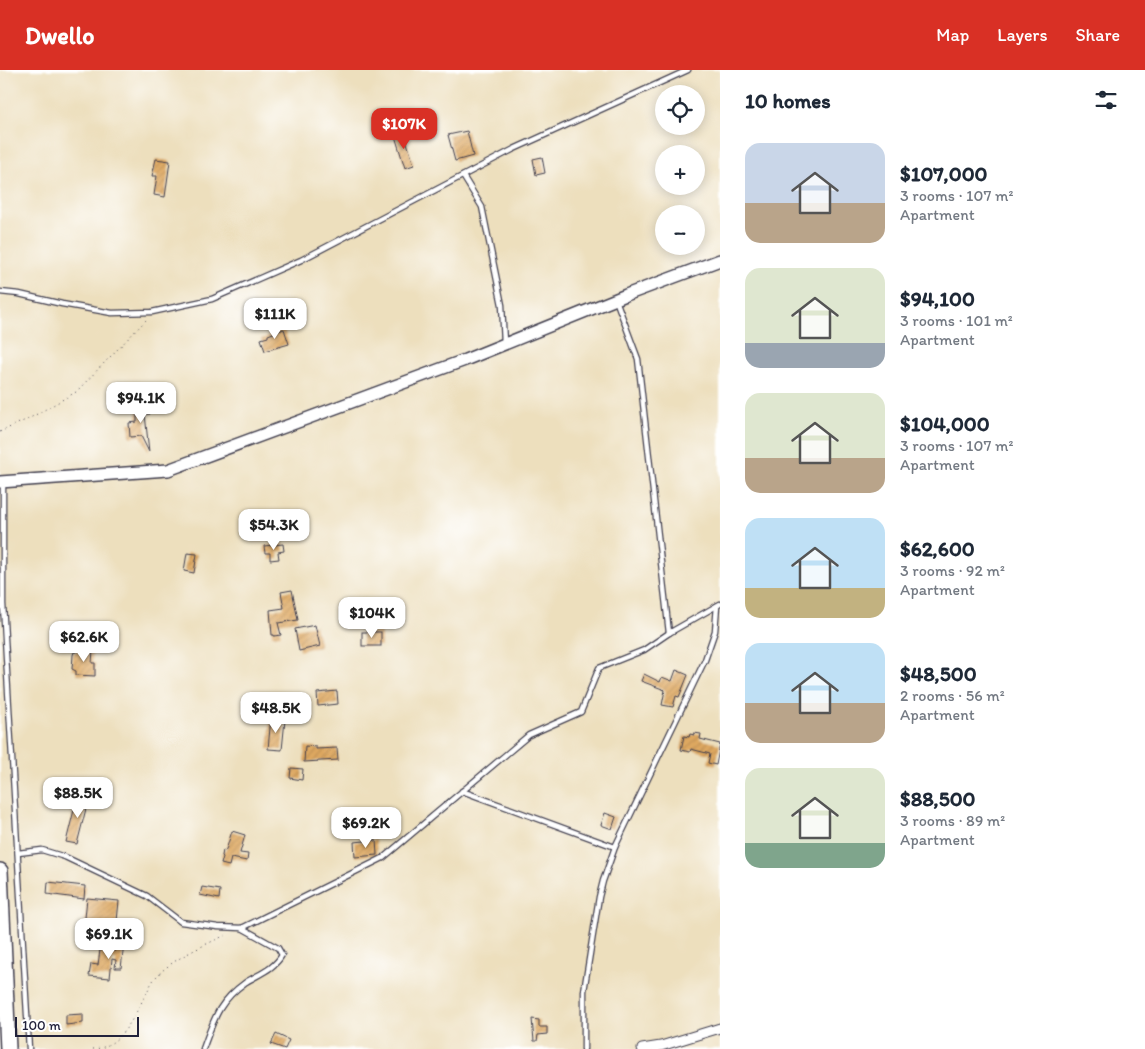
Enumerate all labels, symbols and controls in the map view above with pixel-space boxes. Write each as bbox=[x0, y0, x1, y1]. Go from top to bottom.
text: Dwello bbox=[25, 21, 94, 50]
text: Map bbox=[936, 24, 969, 46]
text: Layers bbox=[997, 24, 1047, 46]
text: Share bbox=[1075, 24, 1120, 46]
map controls bbox=[655, 85, 705, 255]
button: locate bbox=[655, 85, 705, 135]
icon: filters bbox=[1092, 86, 1120, 114]
text: 10 homes bbox=[745, 88, 831, 113]
pin: $107K bbox=[369, 108, 439, 150]
text: $107K bbox=[382, 114, 426, 133]
button: + bbox=[655, 145, 705, 195]
text: $107,000 bbox=[900, 161, 988, 186]
icon: home bbox=[785, 163, 845, 223]
text: 3 rooms · 107 m² bbox=[900, 186, 1013, 205]
button: − bbox=[655, 205, 705, 255]
text: Apartment bbox=[900, 205, 975, 224]
text: $94,100 bbox=[900, 286, 975, 311]
icon: home bbox=[785, 288, 845, 348]
pin: $111K bbox=[240, 298, 310, 340]
text: $111K bbox=[255, 304, 295, 323]
text: 3 rooms · 101 m² bbox=[900, 311, 1013, 330]
text: Apartment bbox=[900, 330, 975, 349]
pin: $94.1K bbox=[100, 382, 182, 424]
text: $94.1K bbox=[117, 388, 165, 407]
text: $104,000 bbox=[900, 411, 990, 436]
icon: home bbox=[785, 413, 845, 473]
text: 3 rooms · 107 m² bbox=[900, 436, 1013, 455]
text: Apartment bbox=[900, 455, 975, 474]
pin: $54.3K bbox=[233, 508, 315, 551]
text: $54.3K bbox=[249, 515, 299, 534]
text: $62,600 bbox=[900, 536, 975, 561]
icon: home bbox=[785, 538, 845, 598]
text: 3 rooms · 92 m² bbox=[900, 561, 1005, 580]
text: Apartment bbox=[900, 580, 975, 599]
pin: $104K bbox=[337, 596, 407, 639]
text: $104K bbox=[349, 603, 395, 622]
pin: $62.6K bbox=[43, 620, 125, 663]
text: $62.6K bbox=[60, 627, 108, 646]
text: $48,500 bbox=[900, 661, 977, 686]
icon: home bbox=[785, 663, 845, 723]
text: 2 rooms · 56 m² bbox=[900, 686, 1005, 705]
pin: $48.5K bbox=[235, 692, 317, 734]
text: $48.5K bbox=[251, 698, 301, 717]
text: Apartment bbox=[900, 705, 975, 724]
pin: $88.5K bbox=[37, 776, 119, 819]
text: $88.5K bbox=[54, 783, 102, 802]
text: $88,500 bbox=[900, 786, 976, 811]
icon: home bbox=[785, 788, 845, 848]
pin: $69.2K bbox=[325, 806, 407, 849]
text: 3 rooms · 89 m² bbox=[900, 811, 1005, 830]
text: $69.2K bbox=[342, 813, 390, 832]
text: Apartment bbox=[900, 830, 975, 849]
pin: $69.1K bbox=[68, 918, 150, 960]
text: $69.1K bbox=[86, 924, 132, 943]
scale bar bbox=[15, 1014, 139, 1037]
text: 100 m bbox=[22, 1017, 61, 1034]

